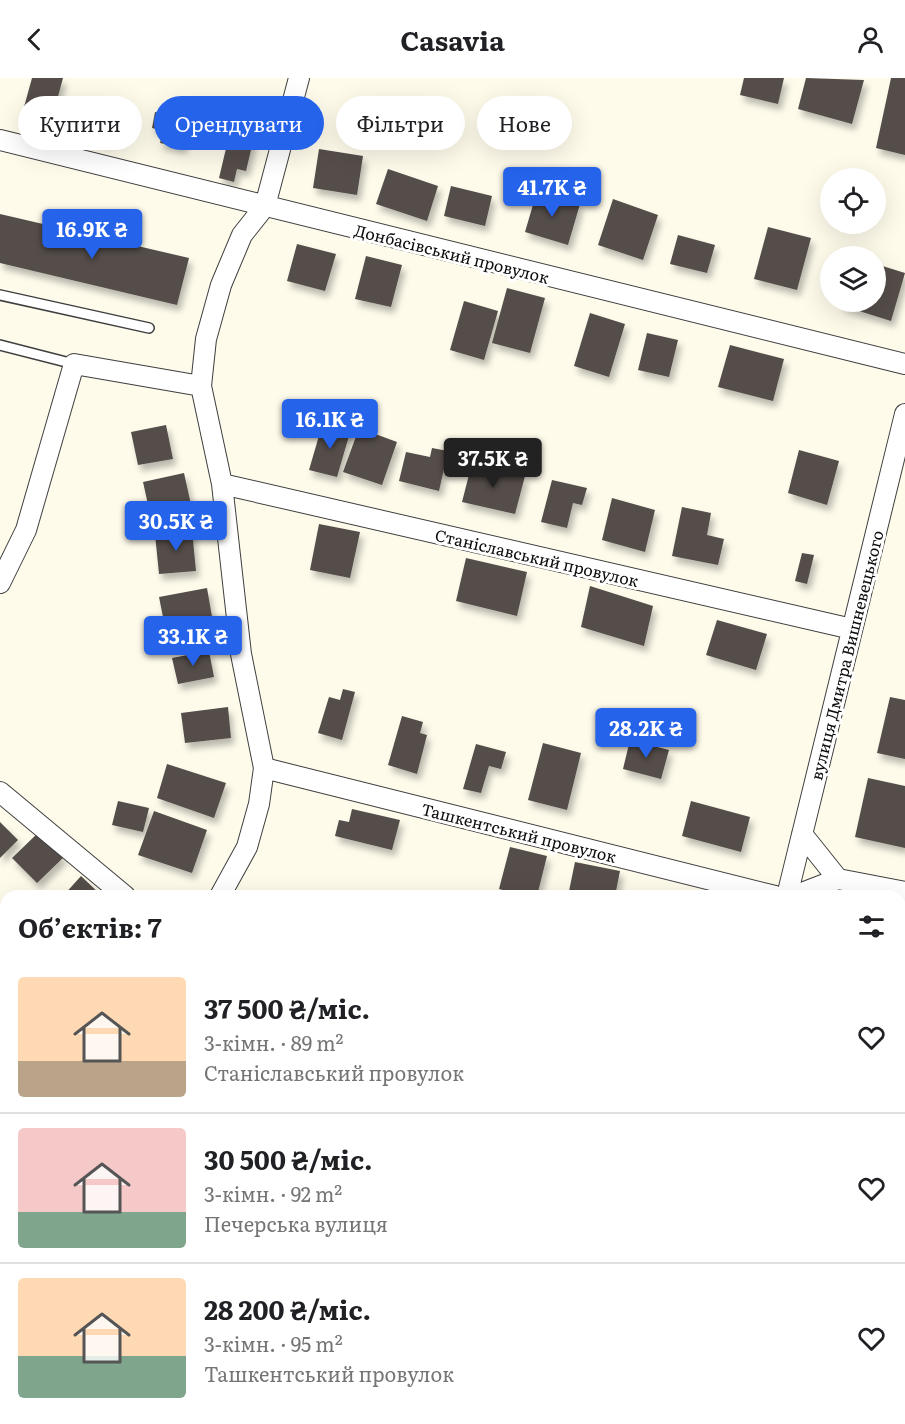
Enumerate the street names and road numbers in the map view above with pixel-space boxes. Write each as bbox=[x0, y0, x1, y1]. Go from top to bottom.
street label: Донбасівський провулок bbox=[352, 217, 552, 289]
street label: Станіславський провулок bbox=[433, 522, 642, 592]
street label: вулиця Дмитра Вишневецького bbox=[803, 528, 889, 782]
street label: Ташкентський провулок bbox=[419, 796, 619, 868]

